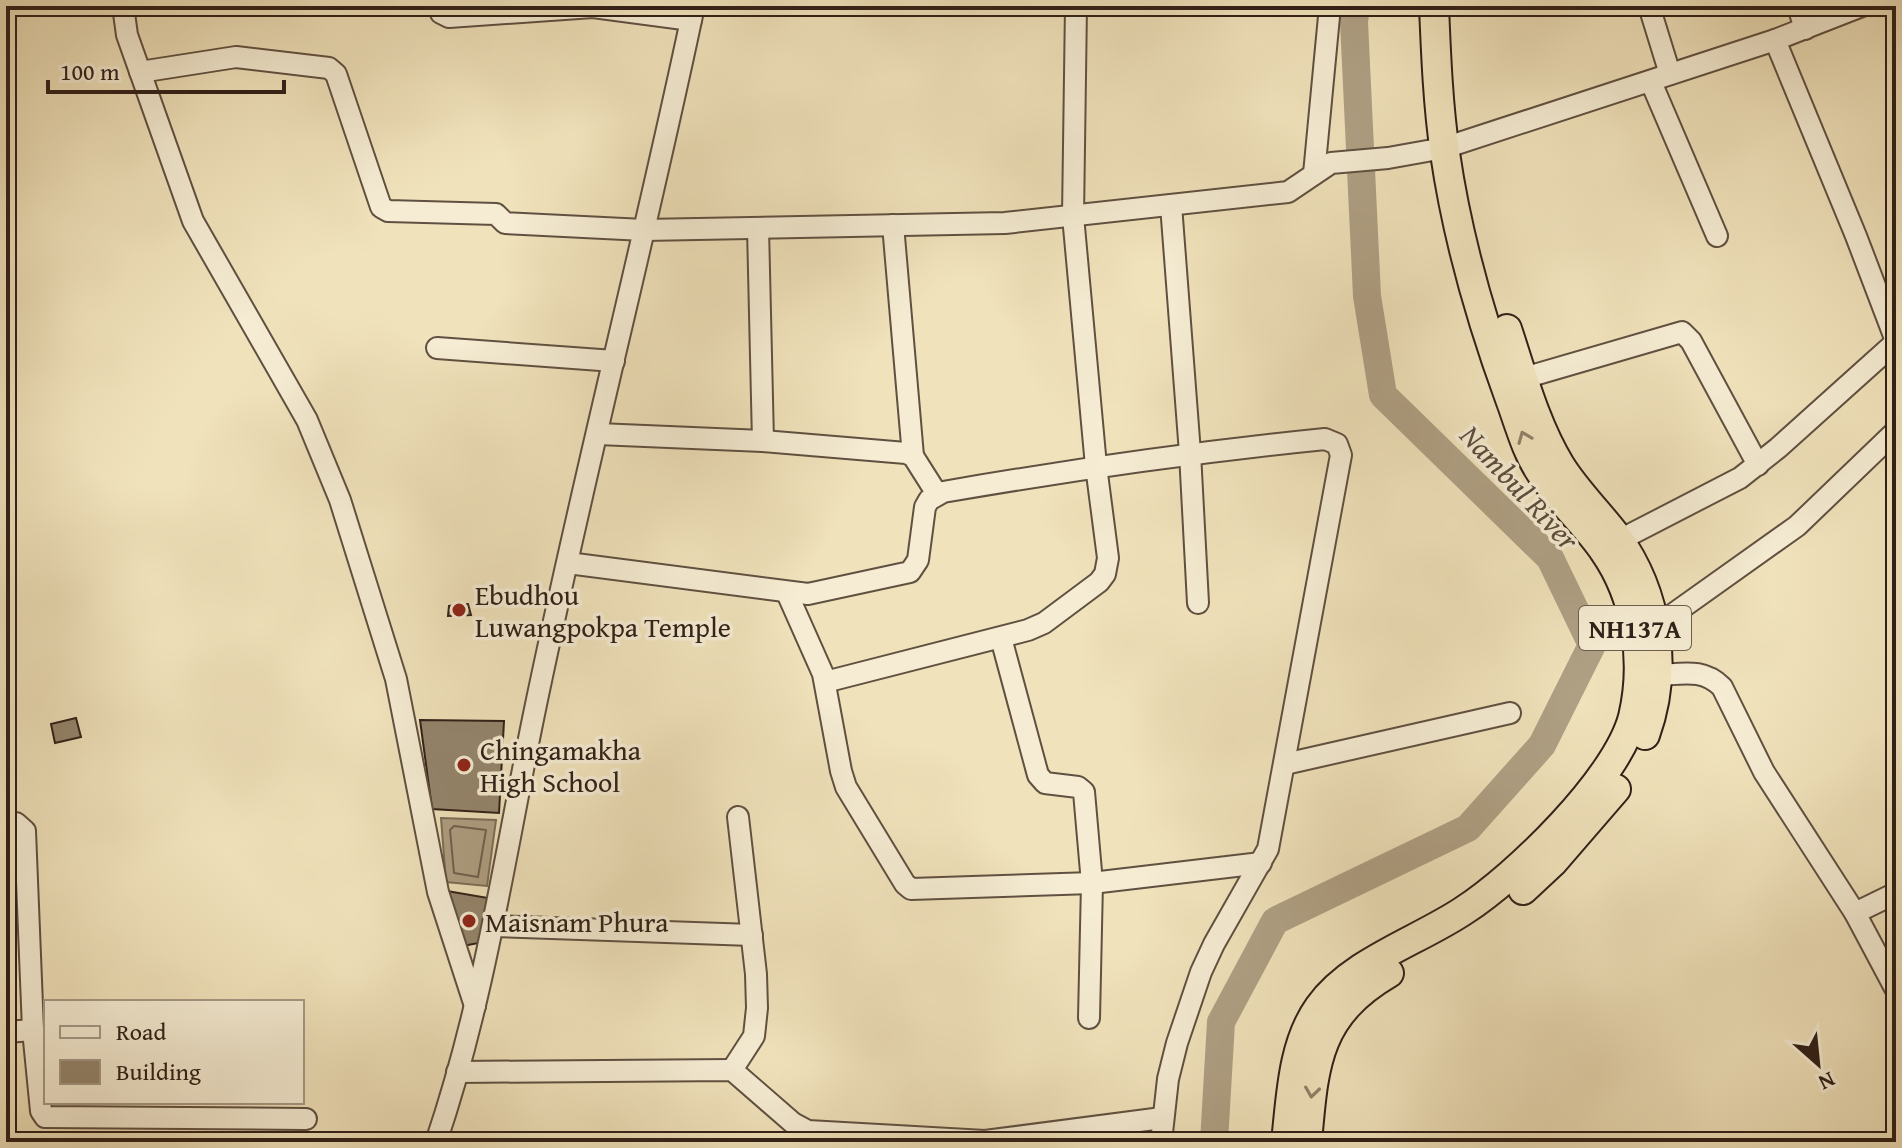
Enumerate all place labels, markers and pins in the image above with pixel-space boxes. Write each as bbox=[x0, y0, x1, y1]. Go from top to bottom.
place label: Ebudhou Luwangpokpa Temple bbox=[475, 574, 731, 647]
marker: Ebudhou Luwangpokpa Temple bbox=[450, 601, 468, 619]
place label: Chingamakha High School bbox=[480, 729, 642, 802]
marker: Chingamakha High School bbox=[455, 756, 473, 774]
place label: Maisnam Phura bbox=[485, 901, 669, 942]
marker: Maisnam Phura bbox=[460, 912, 478, 930]

